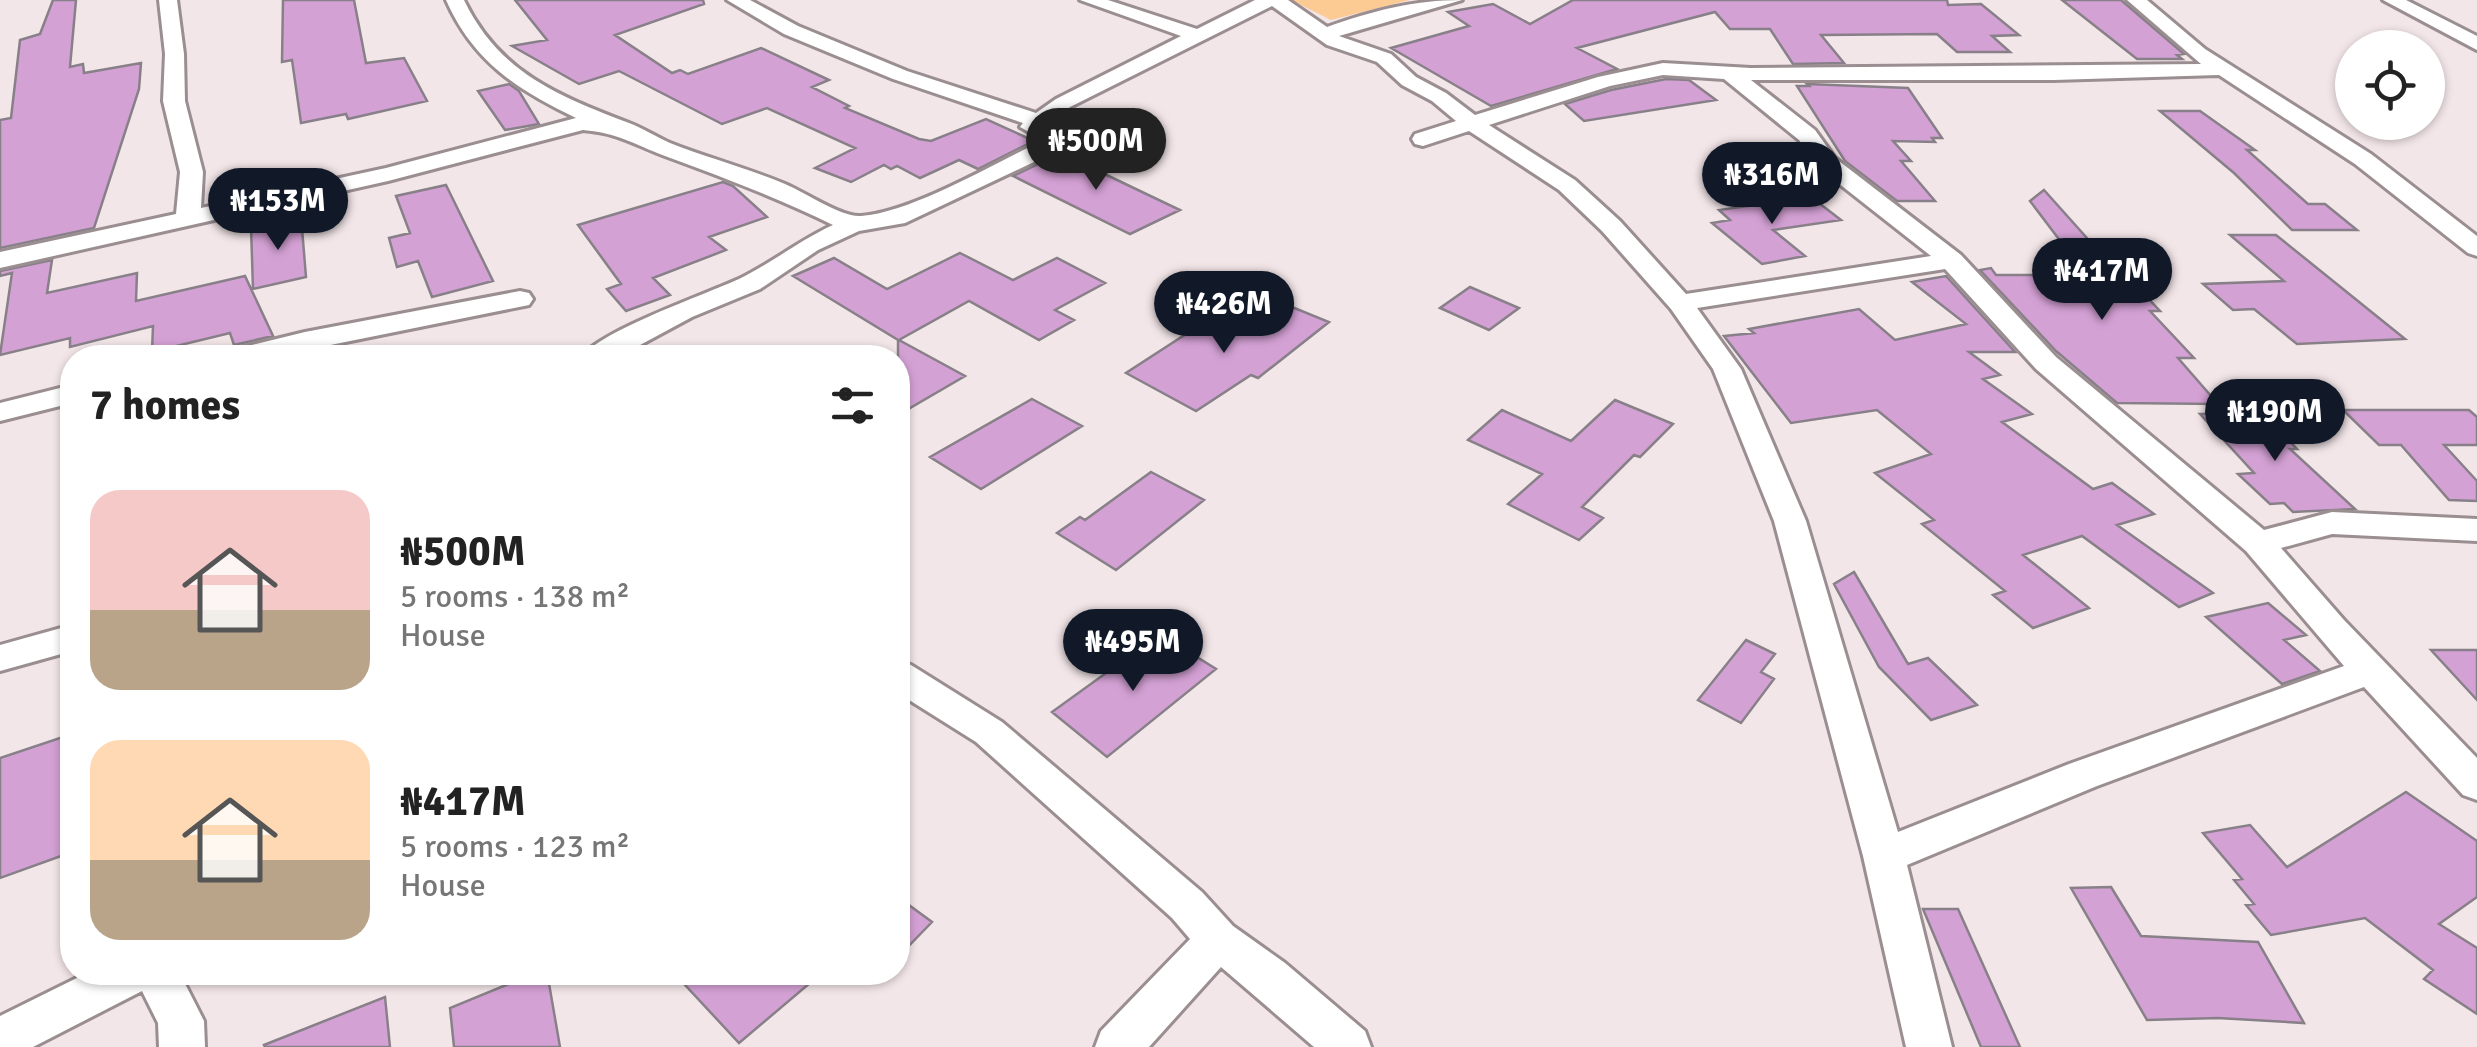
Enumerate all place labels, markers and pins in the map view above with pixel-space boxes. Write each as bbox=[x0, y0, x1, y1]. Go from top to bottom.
pin: ₦500M bbox=[1026, 108, 1166, 193]
pin: ₦316M bbox=[1702, 142, 1842, 227]
pin: ₦153M bbox=[208, 168, 348, 253]
pin: ₦417M bbox=[2032, 238, 2172, 323]
pin: ₦426M bbox=[1154, 271, 1294, 356]
pin: ₦190M bbox=[2205, 379, 2345, 464]
pin: ₦495M bbox=[1063, 609, 1203, 694]

